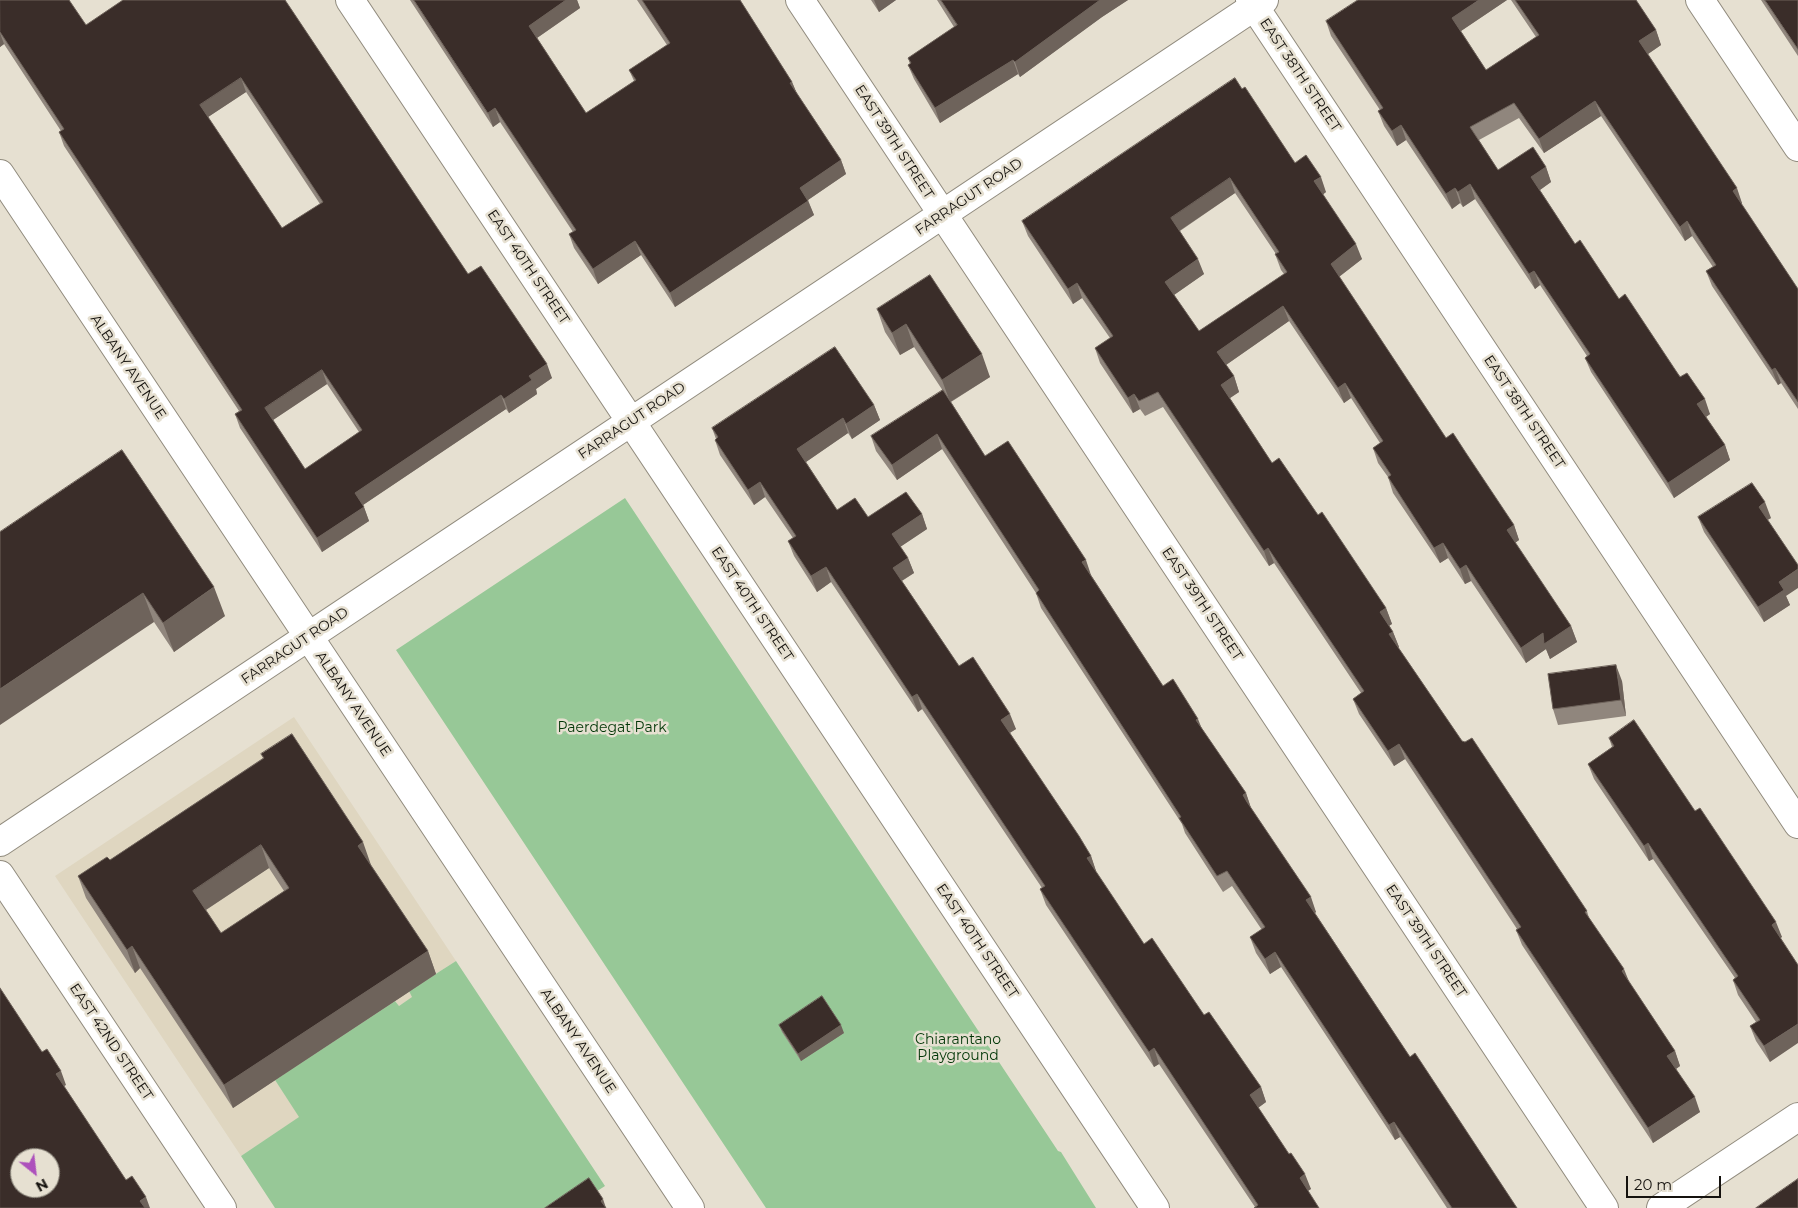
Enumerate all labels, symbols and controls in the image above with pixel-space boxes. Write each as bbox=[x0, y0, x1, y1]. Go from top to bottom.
street label: EAST 38TH STREET bbox=[1256, 15, 1344, 135]
street label: EAST 39TH STREET bbox=[851, 82, 937, 202]
street label: FARRAGUT ROAD bbox=[912, 155, 1026, 239]
street label: EAST 40TH STREET bbox=[483, 207, 573, 327]
street label: ALBANY AVENUE bbox=[87, 311, 169, 423]
street label: EAST 38TH STREET bbox=[1480, 352, 1568, 472]
street label: FARRAGUT ROAD bbox=[575, 379, 689, 463]
street label: EAST 40TH STREET bbox=[707, 544, 797, 664]
street label: EAST 39TH STREET bbox=[1158, 545, 1246, 663]
street label: FARRAGUT ROAD bbox=[238, 604, 352, 688]
street label: ALBANY AVENUE bbox=[312, 648, 394, 760]
park label: Paerdegat Park bbox=[557, 720, 667, 736]
street label: EAST 40TH STREET bbox=[932, 881, 1022, 1001]
street label: EAST 39TH STREET bbox=[1382, 882, 1470, 1000]
street label: EAST 42ND STREET bbox=[66, 981, 156, 1103]
street label: ALBANY AVENUE bbox=[537, 985, 619, 1097]
park label: Chiarantano Playground bbox=[915, 1032, 1001, 1064]
north arrow bbox=[10, 1148, 60, 1198]
scale bar bbox=[1628, 1166, 1723, 1198]
text: N bbox=[32, 1175, 51, 1196]
text: 20 m bbox=[1634, 1175, 1672, 1194]

